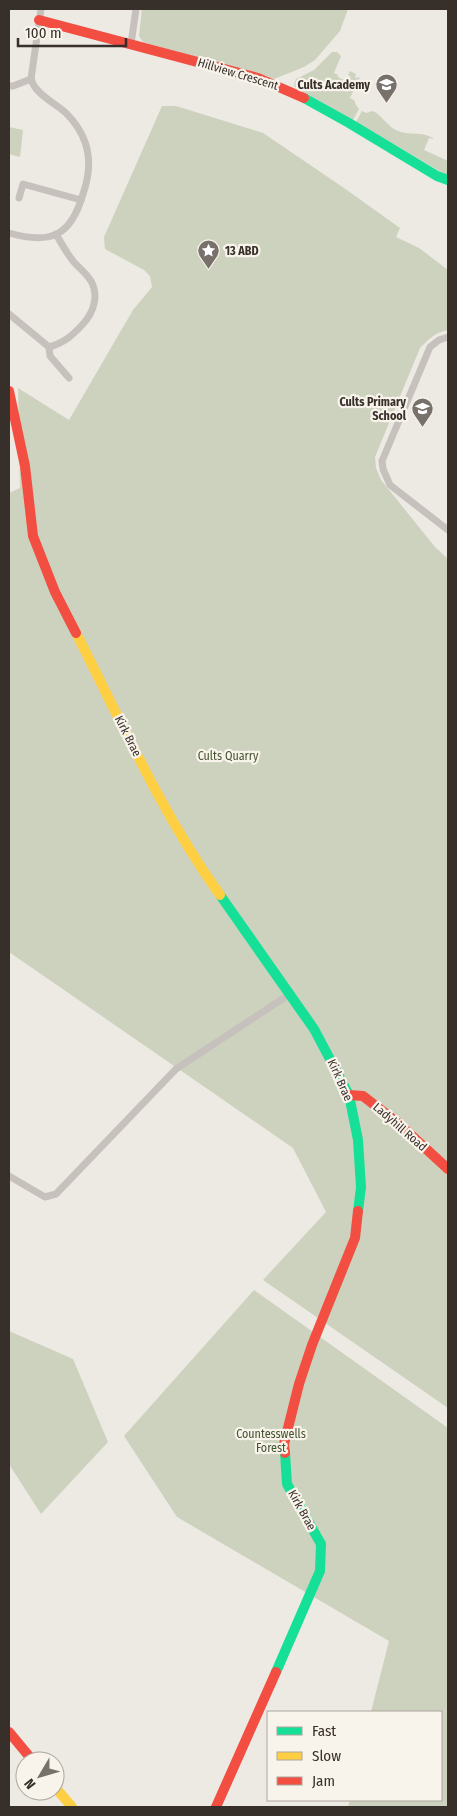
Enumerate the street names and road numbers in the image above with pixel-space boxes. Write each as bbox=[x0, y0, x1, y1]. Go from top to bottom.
street label: Hillview Crescent bbox=[196, 55, 280, 93]
street label: Kirk Brae bbox=[112, 713, 144, 759]
street label: Kirk Brae bbox=[325, 1057, 355, 1103]
street label: Ladyhill Road bbox=[370, 1100, 430, 1154]
street label: Kirk Brae bbox=[285, 1487, 319, 1533]

